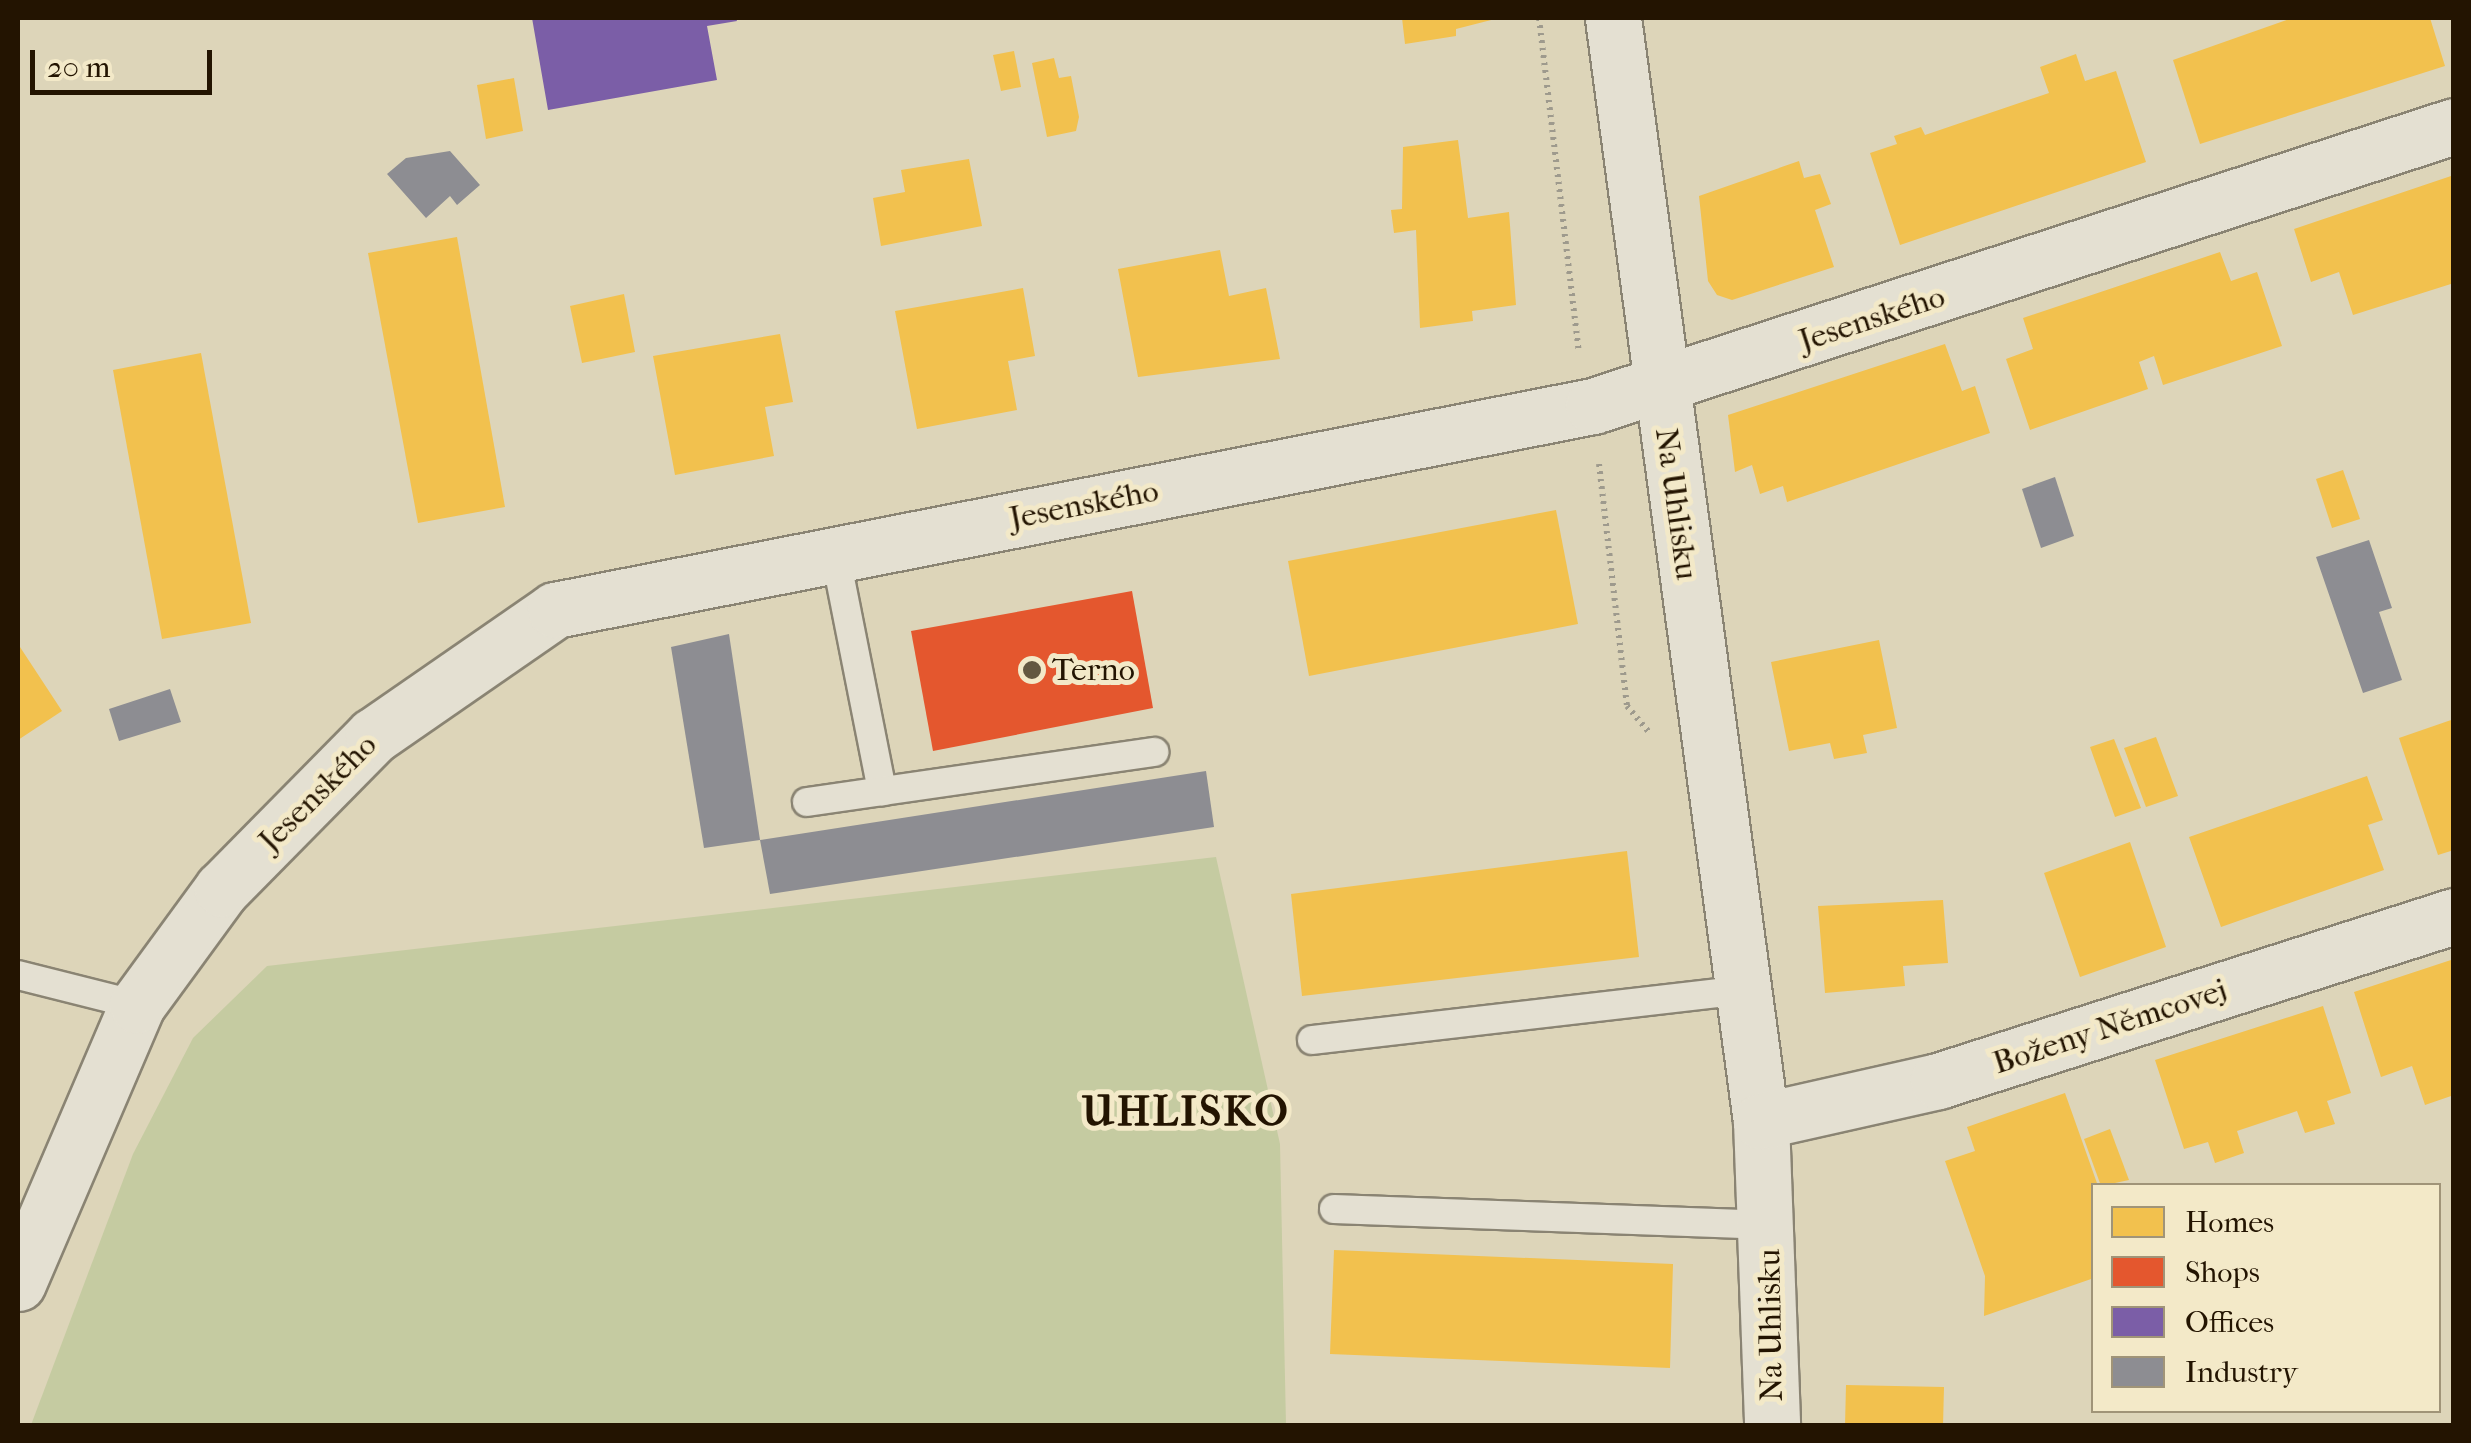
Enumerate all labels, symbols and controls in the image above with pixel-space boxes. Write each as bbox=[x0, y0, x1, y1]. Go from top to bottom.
scale bar bbox=[35, 30, 218, 92]
text: 20 m bbox=[47, 50, 110, 85]
street label: Jesenského bbox=[1794, 277, 1950, 361]
street label: Na Uhlisku bbox=[1646, 426, 1706, 582]
street label: Jesenského bbox=[1006, 472, 1162, 538]
place label: Terno bbox=[1052, 651, 1135, 689]
marker: Terno bbox=[1021, 659, 1043, 681]
street label: Jesenského bbox=[251, 726, 385, 860]
street label: Boženy Němcovej bbox=[1988, 971, 2232, 1083]
district label: UHLISKO bbox=[1082, 1087, 1290, 1137]
legend bbox=[2091, 1183, 2441, 1413]
text: Homes bbox=[2185, 1205, 2274, 1240]
street label: Na Uhlisku bbox=[1750, 1248, 1792, 1402]
text: Shops bbox=[2185, 1255, 2260, 1290]
text: Offices bbox=[2185, 1305, 2274, 1340]
text: Industry bbox=[2185, 1355, 2298, 1390]

